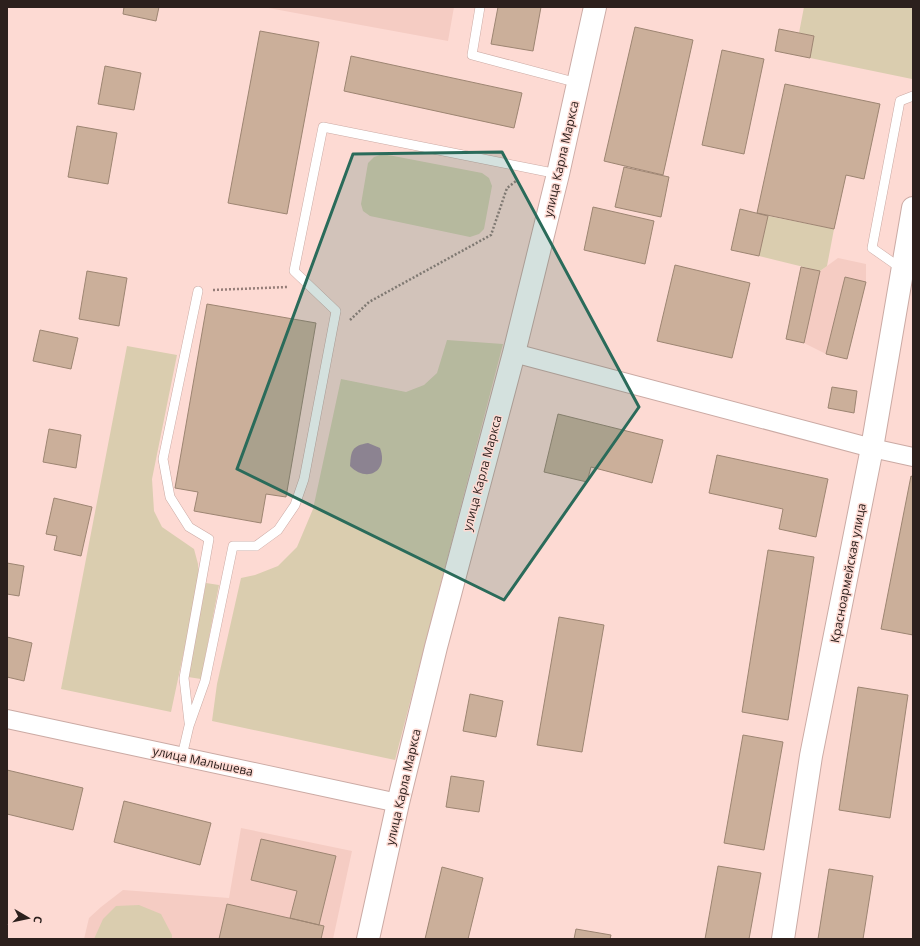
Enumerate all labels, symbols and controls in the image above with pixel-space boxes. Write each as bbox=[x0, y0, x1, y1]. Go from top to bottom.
street label: улица Карла Маркса bbox=[539, 99, 583, 219]
street label: улица Карла Маркса bbox=[458, 413, 506, 533]
street label: Красноармейская улица bbox=[826, 502, 870, 644]
street label: улица Карла Маркса bbox=[381, 727, 425, 847]
street label: улица Малышева bbox=[151, 742, 255, 780]
north arrow bbox=[8, 898, 48, 938]
text: С bbox=[30, 915, 46, 924]

